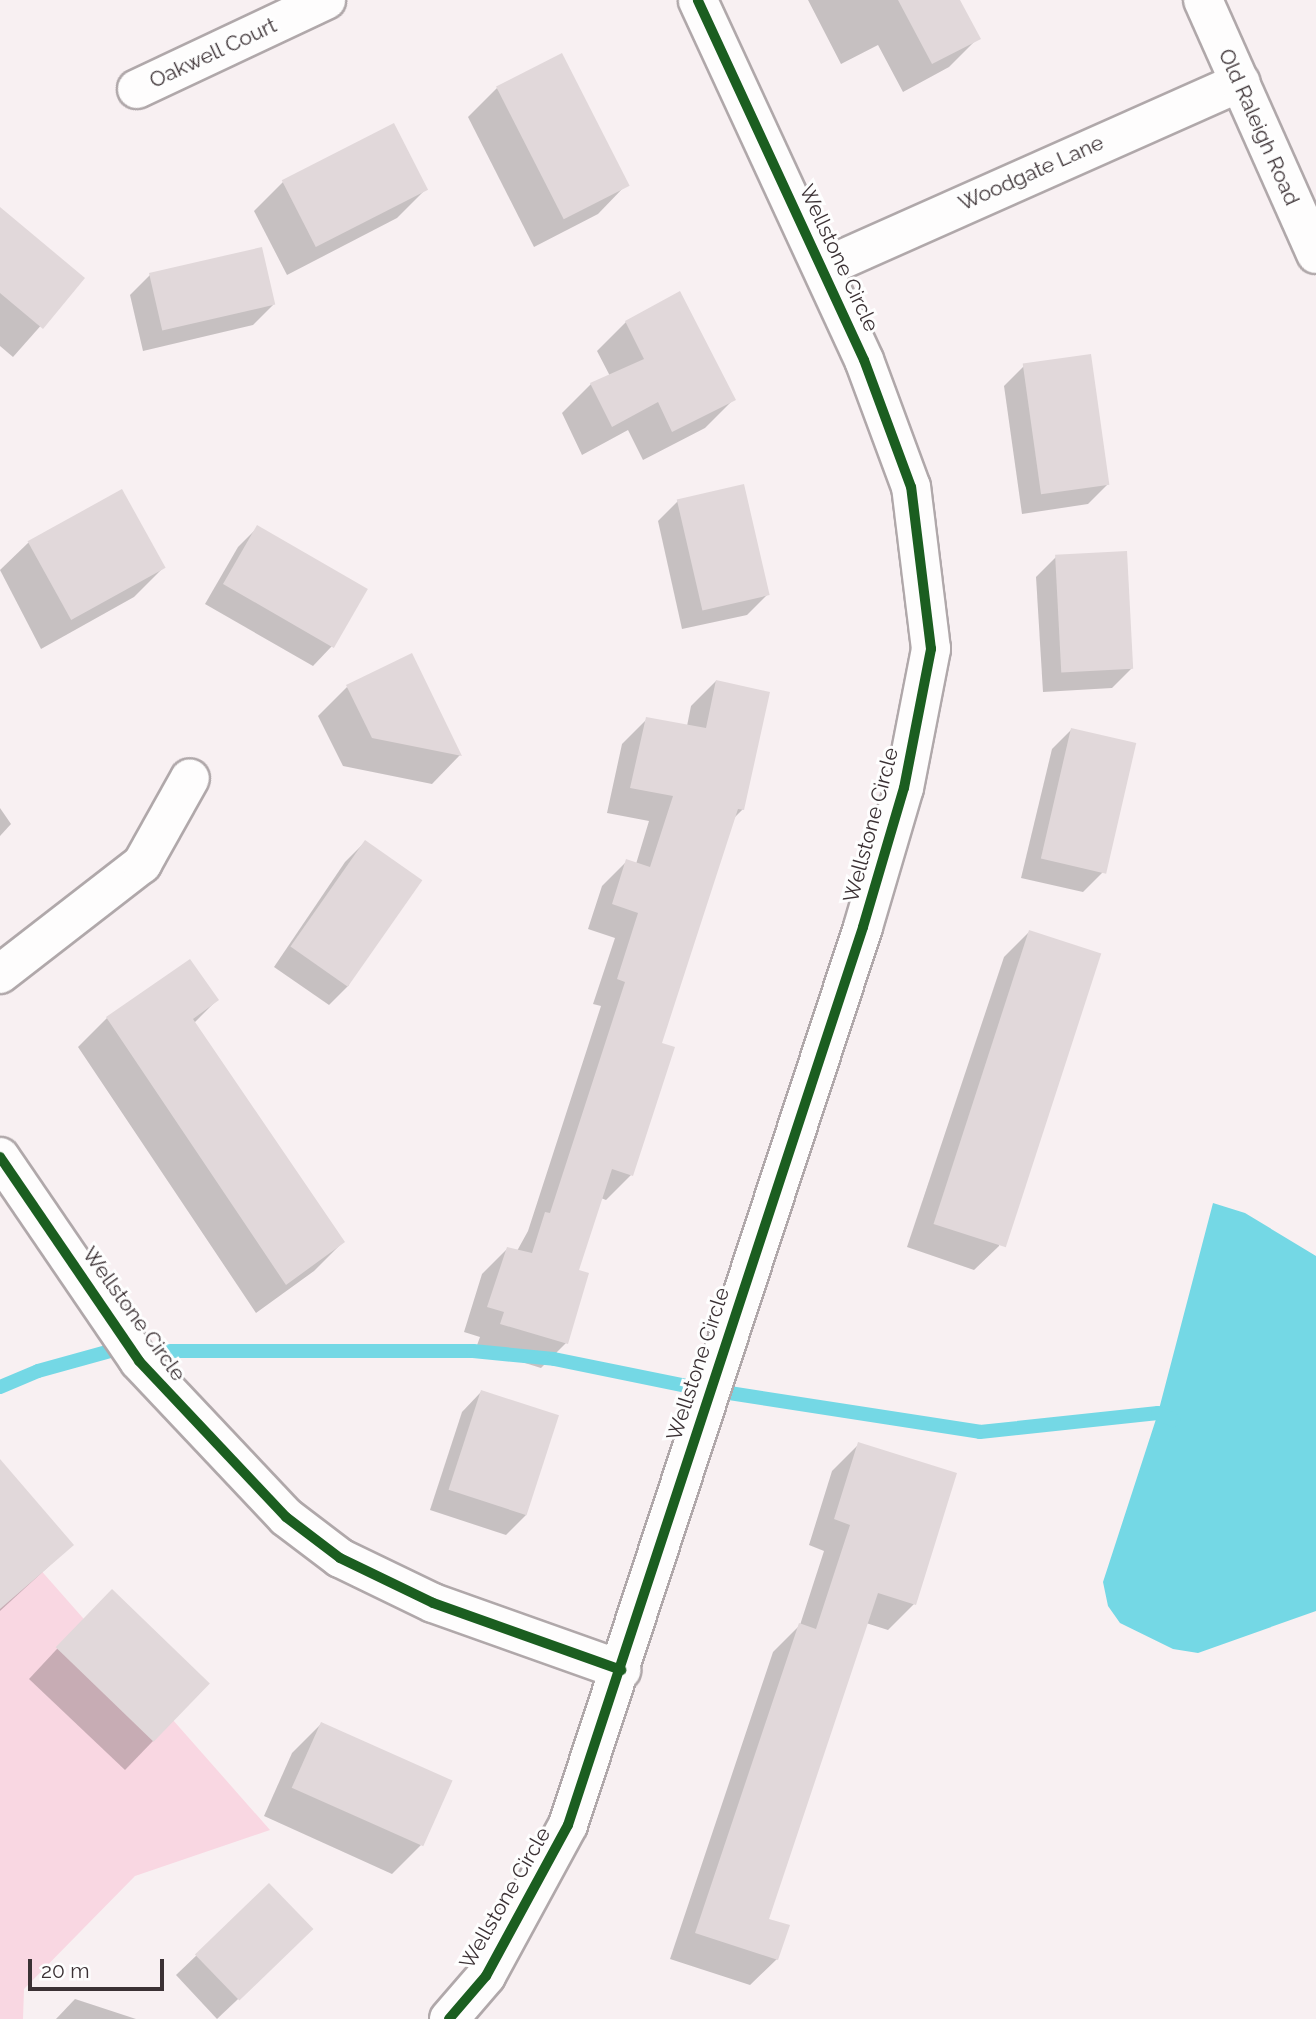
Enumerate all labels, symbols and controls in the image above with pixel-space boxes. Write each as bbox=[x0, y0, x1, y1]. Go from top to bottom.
street label: Oakwell Court bbox=[145, 12, 281, 94]
street label: Old Raleigh Road bbox=[1213, 45, 1305, 209]
street label: Woodgate Lane bbox=[955, 130, 1107, 216]
street label: Wellstone Circle bbox=[794, 180, 884, 336]
street label: Wellstone Circle bbox=[838, 745, 904, 905]
street label: Wellstone Circle bbox=[77, 1242, 191, 1386]
street label: Wellstone Circle bbox=[661, 1284, 735, 1444]
street label: Wellstone Circle bbox=[454, 1823, 556, 1973]
scale bar bbox=[32, 1946, 168, 1990]
text: 20 m bbox=[41, 1958, 89, 1983]

